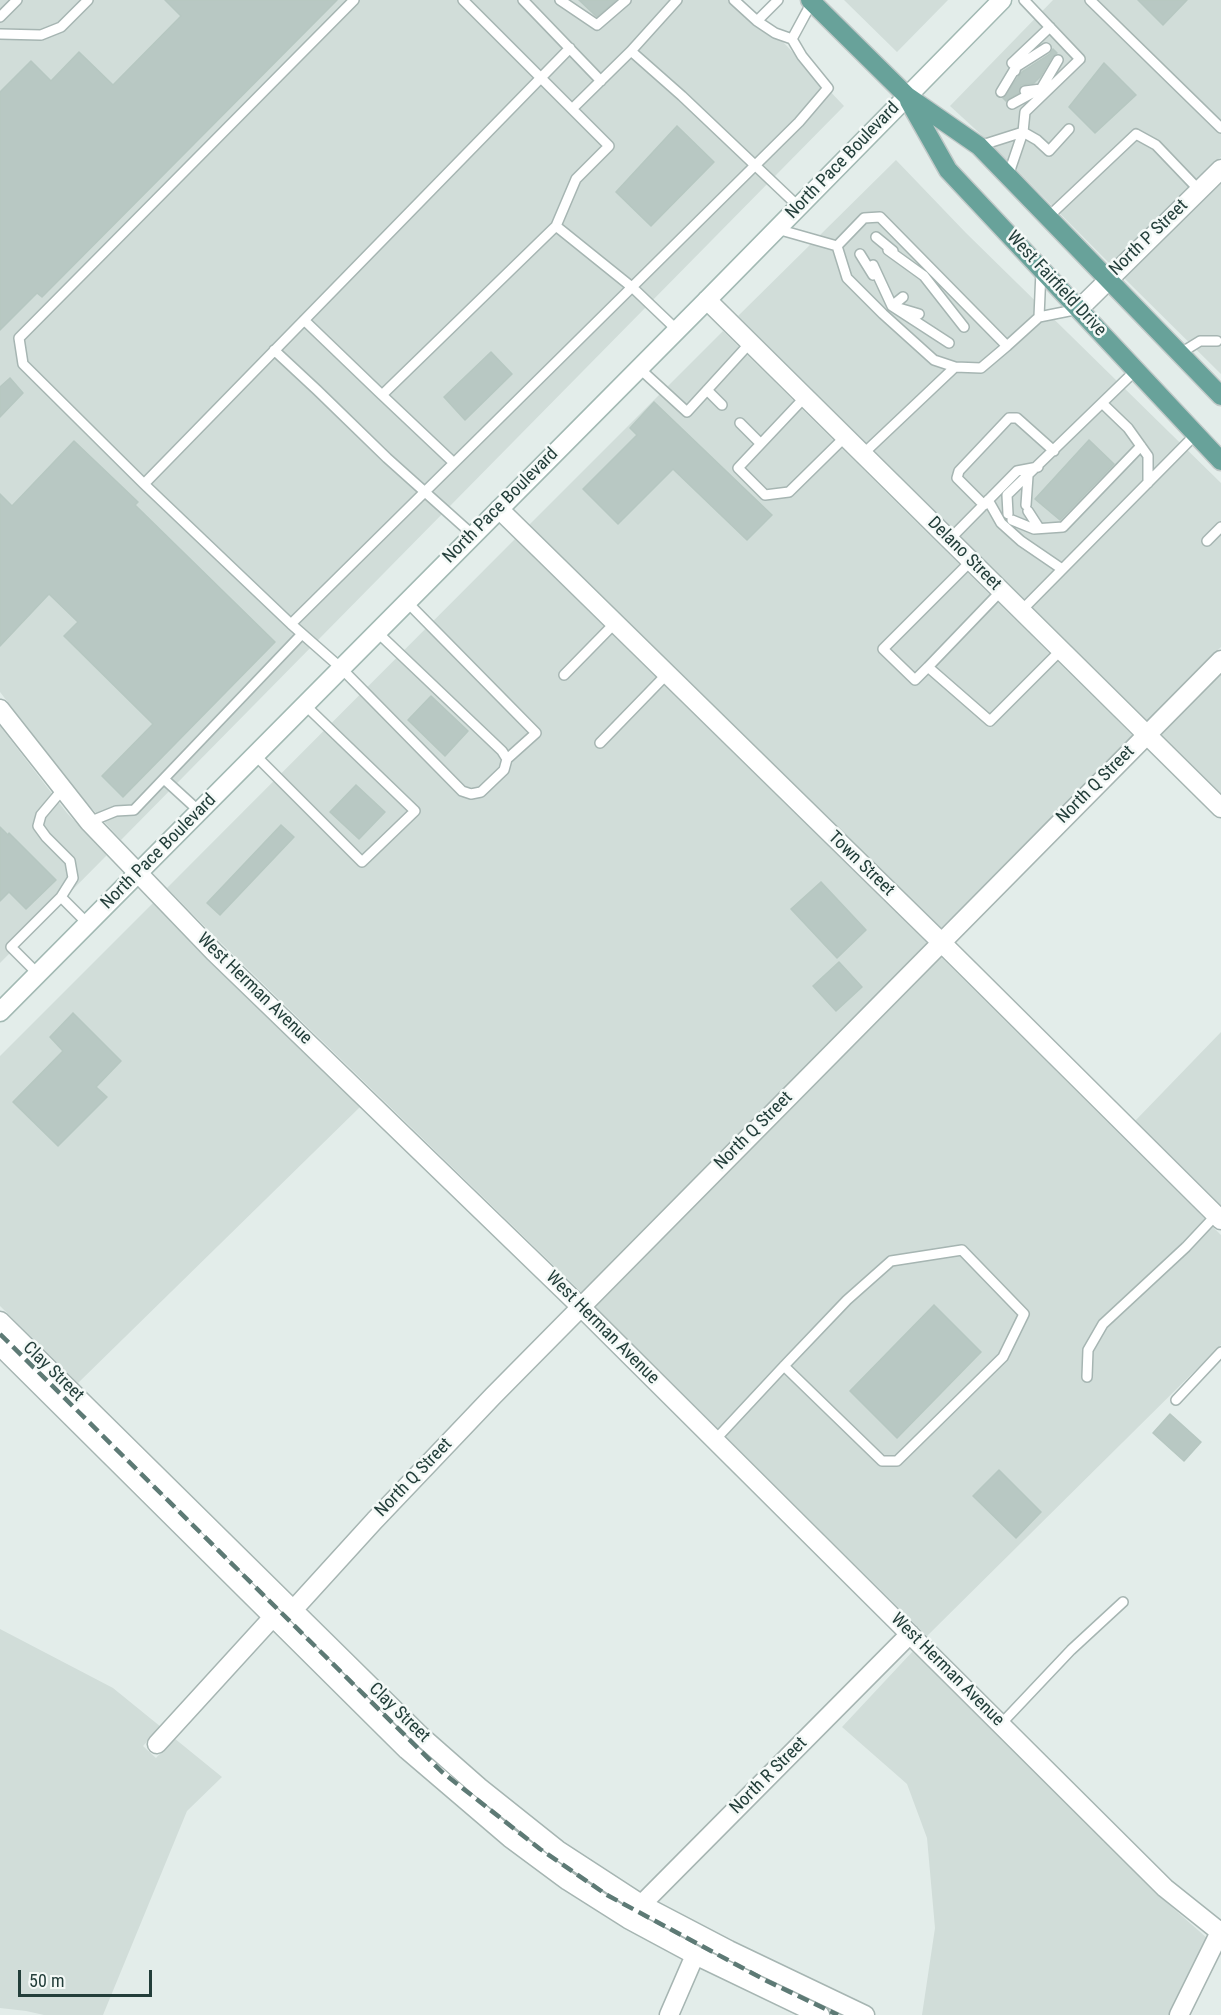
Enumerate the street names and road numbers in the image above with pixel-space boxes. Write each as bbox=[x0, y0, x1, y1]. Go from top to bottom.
street label: North Pace Boulevard bbox=[782, 98, 904, 224]
street label: North P Street bbox=[1105, 195, 1193, 281]
street label: West Fairfield Drive bbox=[1002, 227, 1110, 341]
street label: North Pace Boulevard bbox=[439, 444, 563, 568]
street label: Delano Street bbox=[923, 513, 1005, 595]
street label: North Q Street bbox=[1053, 742, 1139, 828]
street label: North Pace Boulevard bbox=[97, 790, 221, 914]
street label: Town Street bbox=[823, 827, 899, 901]
street label: West Herman Avenue bbox=[192, 929, 316, 1049]
street label: North Q Street bbox=[711, 1088, 797, 1174]
street label: West Herman Avenue bbox=[541, 1267, 663, 1389]
street label: Clay Street bbox=[18, 1338, 88, 1406]
street label: North Q Street bbox=[371, 1434, 457, 1522]
street label: West Herman Avenue bbox=[886, 1609, 1008, 1731]
street label: Clay Street bbox=[364, 1679, 434, 1747]
street label: North R Street bbox=[726, 1733, 812, 1819]

